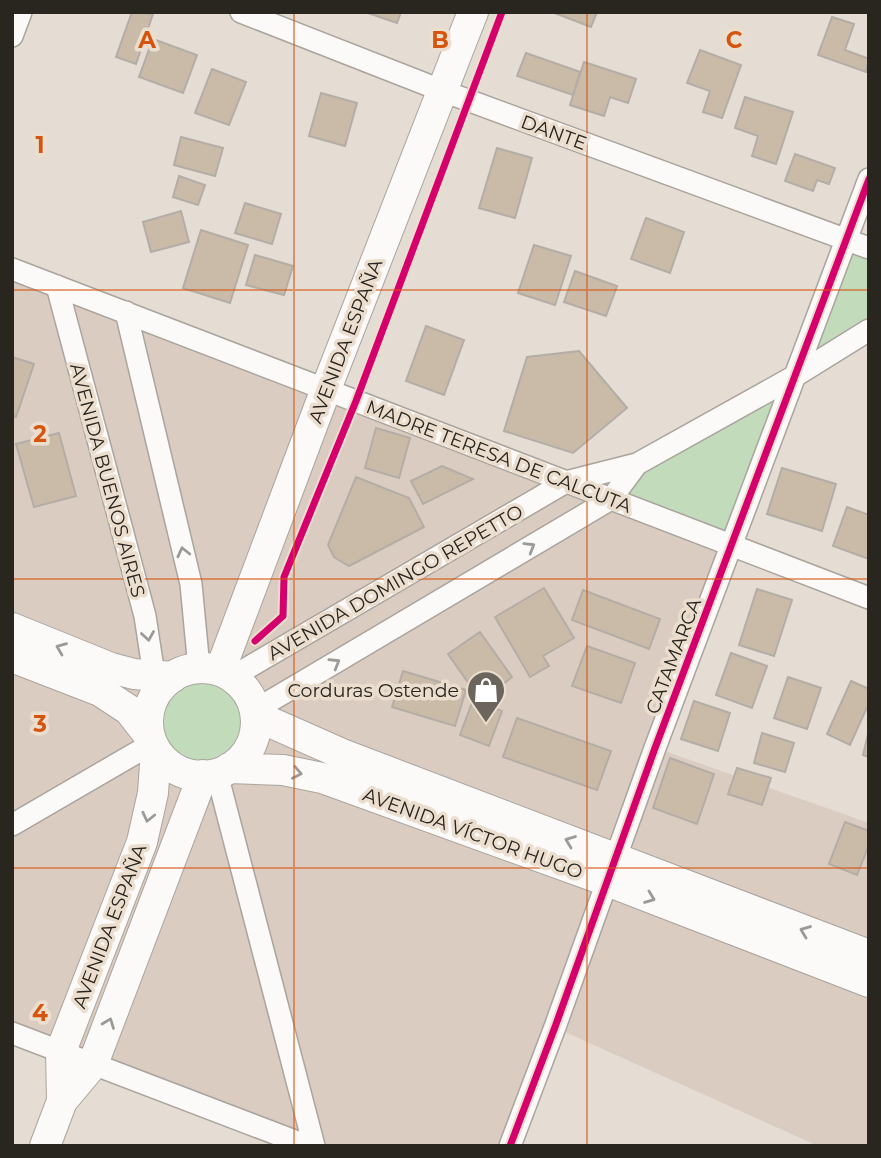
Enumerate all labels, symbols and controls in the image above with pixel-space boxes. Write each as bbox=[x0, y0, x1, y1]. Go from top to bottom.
text: A bbox=[137, 26, 156, 54]
text: B bbox=[431, 26, 449, 54]
text: C bbox=[726, 26, 743, 54]
street label: DANTE bbox=[518, 110, 590, 155]
text: 1 bbox=[35, 131, 45, 159]
street label: AVENIDA ESPAÑA bbox=[304, 256, 387, 426]
street label: AVENIDA BUENOS AIRES bbox=[65, 360, 150, 600]
street label: MADRE TERESA DE CALCUTA bbox=[363, 395, 635, 518]
text: 2 bbox=[33, 420, 47, 448]
street label: AVENIDA DOMINGO REPETTO bbox=[264, 500, 527, 665]
one-way arrow bbox=[523, 542, 536, 555]
one-way arrow bbox=[177, 546, 191, 558]
street label: CATAMARCA bbox=[641, 595, 706, 717]
one-way arrow bbox=[140, 630, 155, 642]
one-way arrow bbox=[55, 642, 67, 656]
one-way arrow bbox=[327, 658, 340, 671]
shop icon: Corduras Ostende bbox=[465, 669, 507, 724]
place label: Corduras Ostende bbox=[287, 679, 459, 702]
text: 3 bbox=[32, 710, 47, 738]
one-way arrow bbox=[291, 765, 303, 780]
street label: AVENIDA VÍCTOR HUGO bbox=[360, 783, 586, 884]
one-way arrow bbox=[142, 811, 156, 823]
one-way arrow bbox=[564, 835, 576, 849]
street label: AVENIDA ESPAÑA bbox=[68, 841, 151, 1011]
one-way arrow bbox=[643, 889, 655, 903]
one-way arrow bbox=[800, 925, 812, 939]
text: 4 bbox=[32, 999, 48, 1027]
one-way arrow bbox=[100, 1017, 114, 1029]

